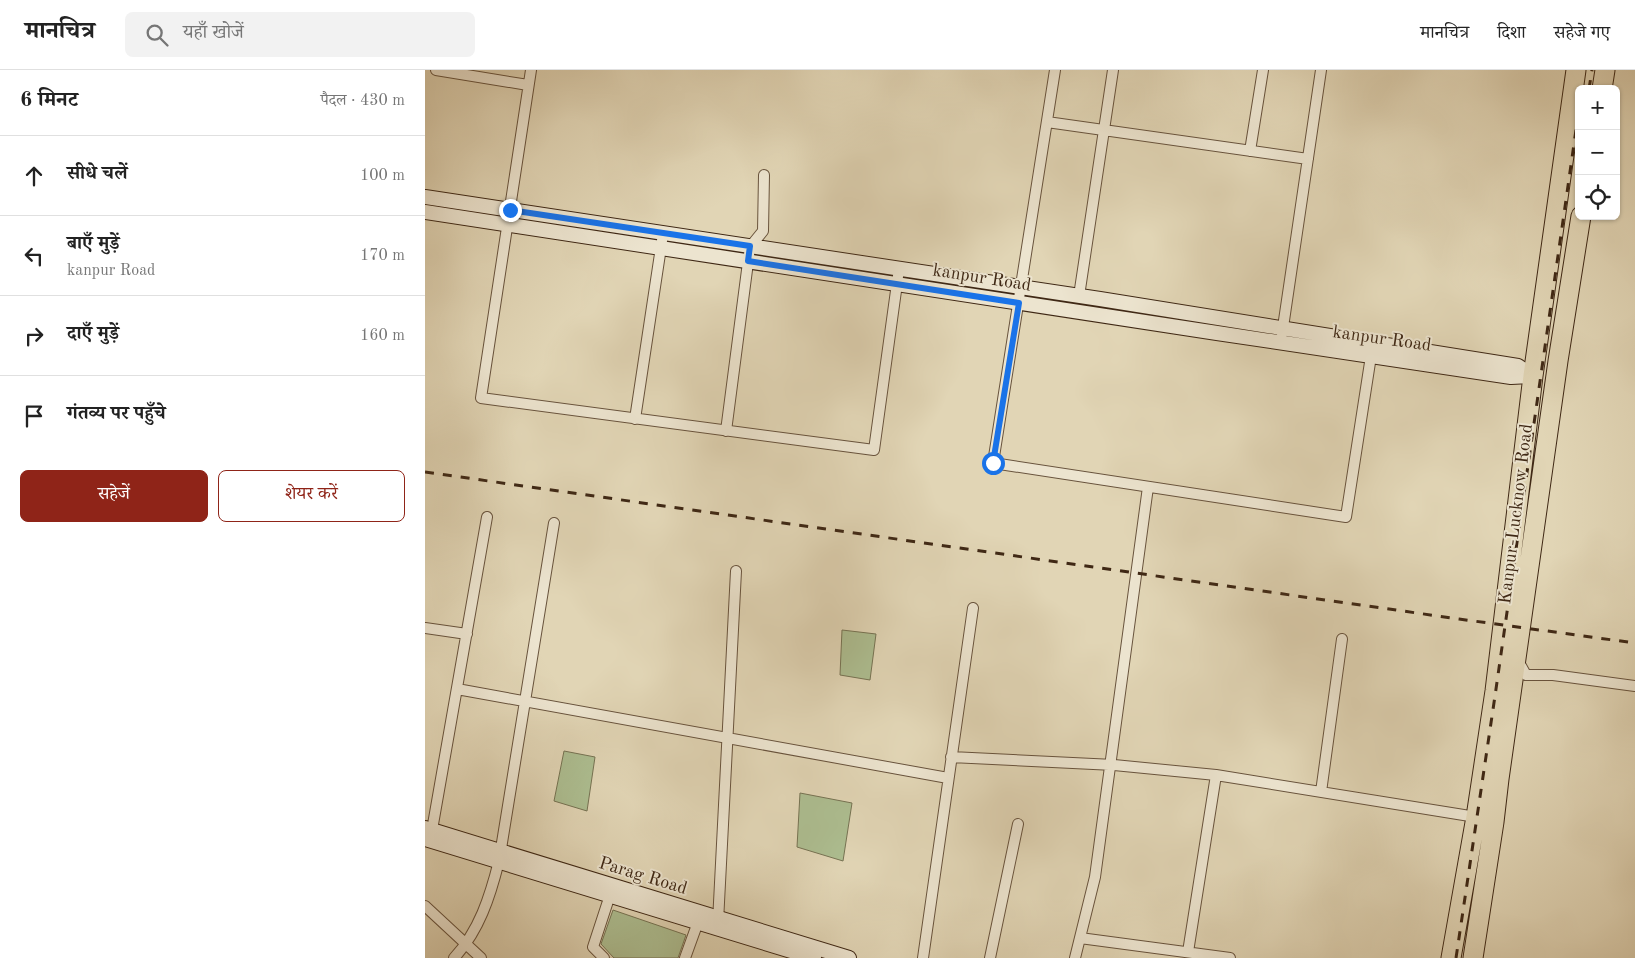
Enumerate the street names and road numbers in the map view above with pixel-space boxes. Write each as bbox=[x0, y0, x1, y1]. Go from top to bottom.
street label: kanpur Road bbox=[931, 261, 1033, 295]
street label: kanpur Road bbox=[1332, 323, 1432, 355]
street label: Kanpur-Lucknow Road bbox=[1496, 423, 1536, 605]
street label: Parag Road bbox=[597, 854, 689, 898]

